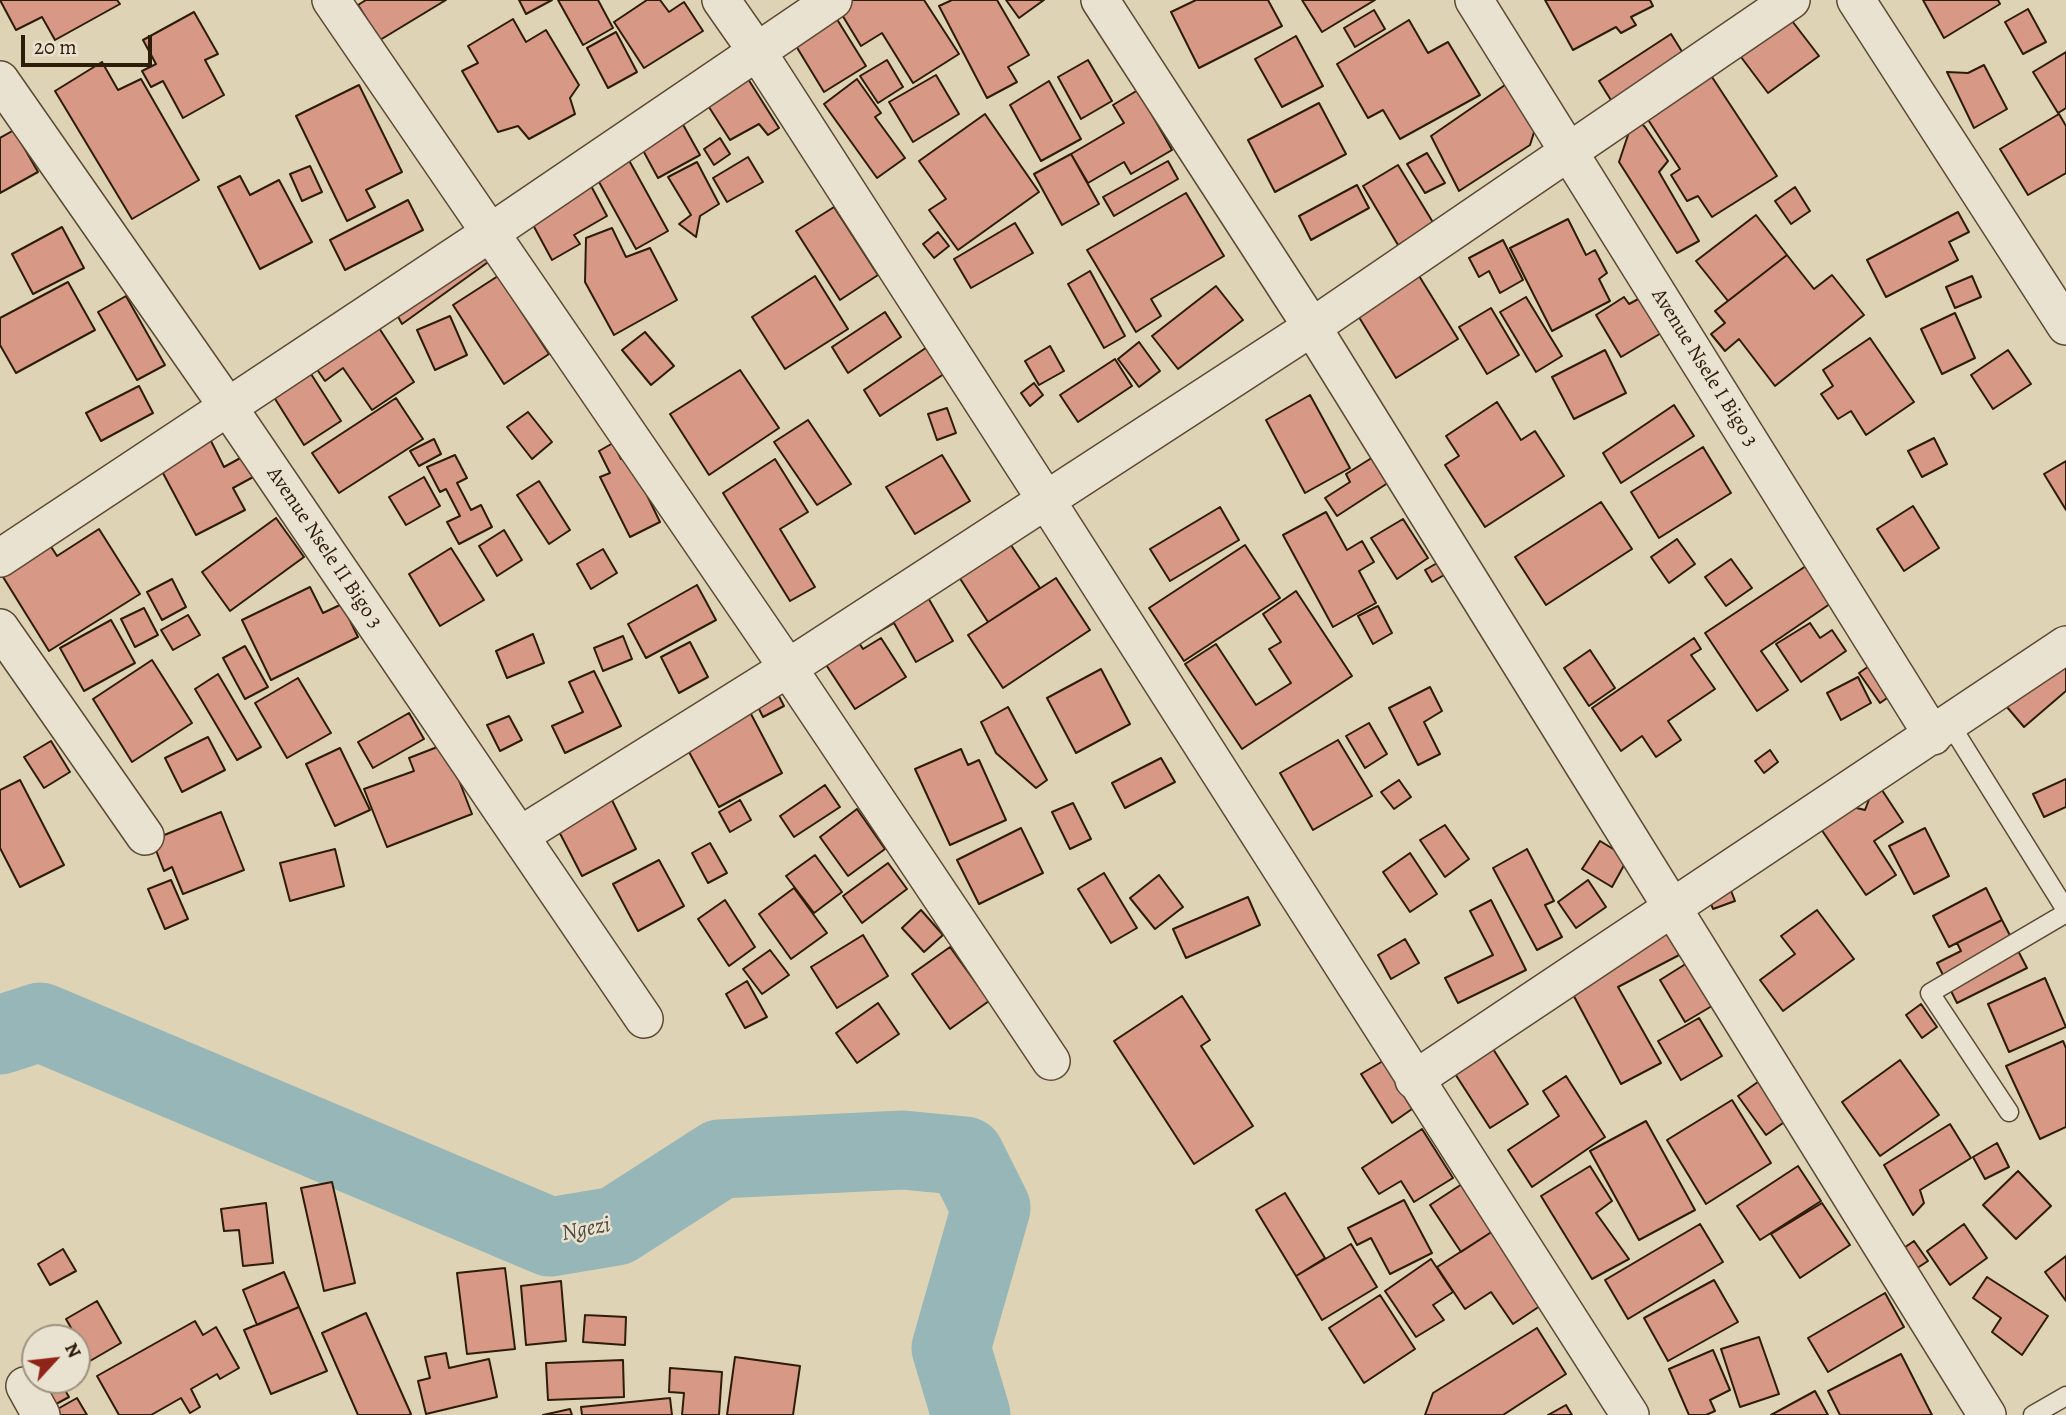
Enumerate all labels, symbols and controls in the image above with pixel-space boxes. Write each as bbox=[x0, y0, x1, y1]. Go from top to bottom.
scale bar bbox=[24, 21, 156, 65]
text: 20 m bbox=[34, 33, 77, 61]
street label: Avenue Nsele I Bigo 3 bbox=[1645, 284, 1763, 452]
street label: Avenue Nsele II Bigo 3 bbox=[261, 462, 387, 634]
water label: Ngezi bbox=[559, 1212, 613, 1248]
north arrow bbox=[21, 1324, 91, 1394]
text: N bbox=[58, 1338, 88, 1362]

